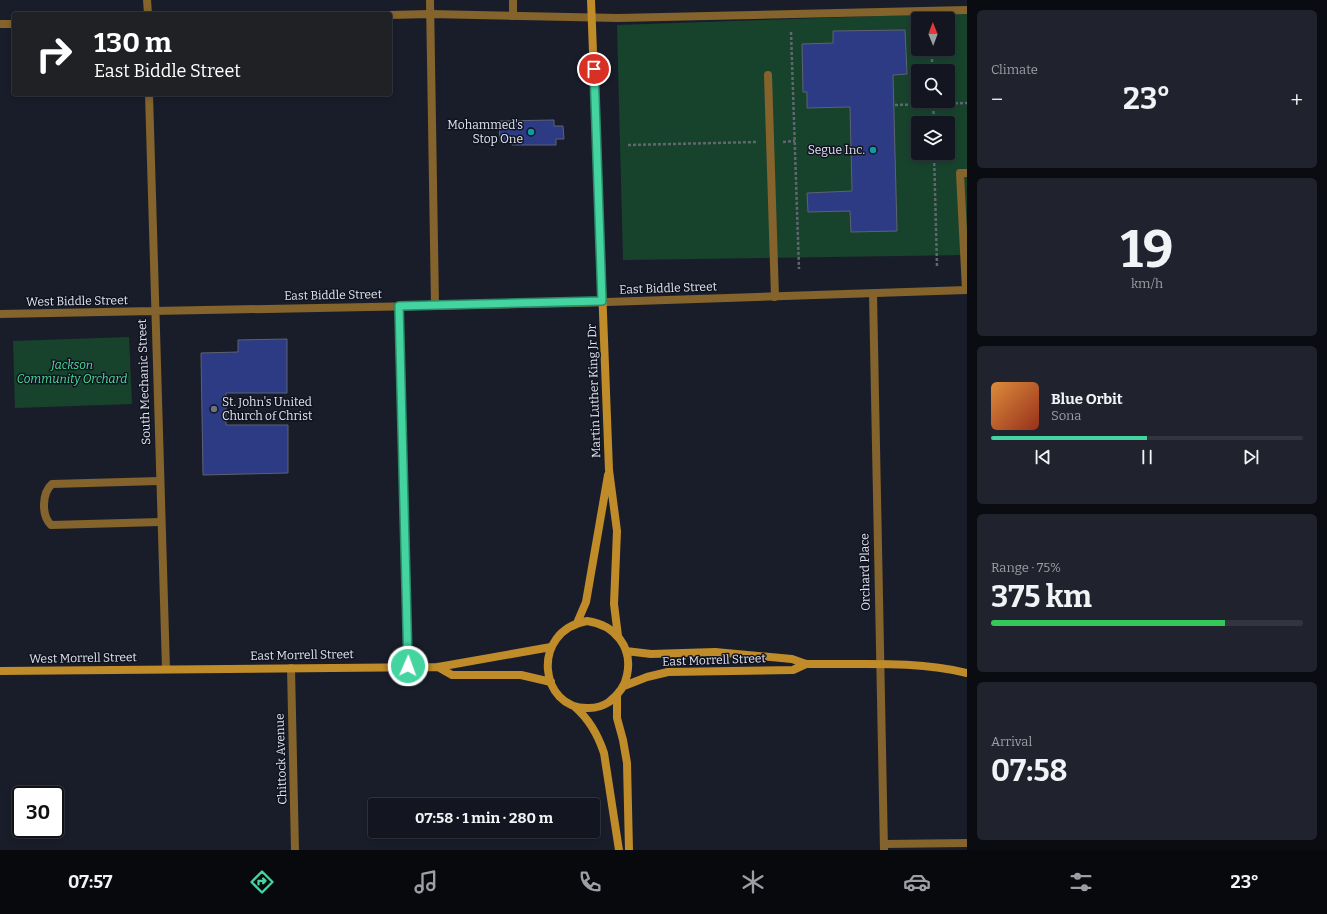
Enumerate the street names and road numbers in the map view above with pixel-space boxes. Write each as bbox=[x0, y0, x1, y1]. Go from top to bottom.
street label: East Biddle Street bbox=[619, 279, 718, 297]
street label: East Biddle Street bbox=[284, 287, 383, 303]
street label: West Biddle Street bbox=[26, 293, 129, 309]
street label: South Mechanic Street bbox=[135, 318, 153, 445]
street label: Martin Luther King Jr Dr bbox=[585, 323, 603, 458]
street label: Orchard Place bbox=[857, 533, 873, 611]
street label: East Morrell Street bbox=[250, 647, 355, 663]
street label: West Morrell Street bbox=[29, 650, 138, 666]
street label: East Morrell Street bbox=[662, 651, 767, 669]
street label: Chittock Avenue bbox=[272, 713, 290, 805]

